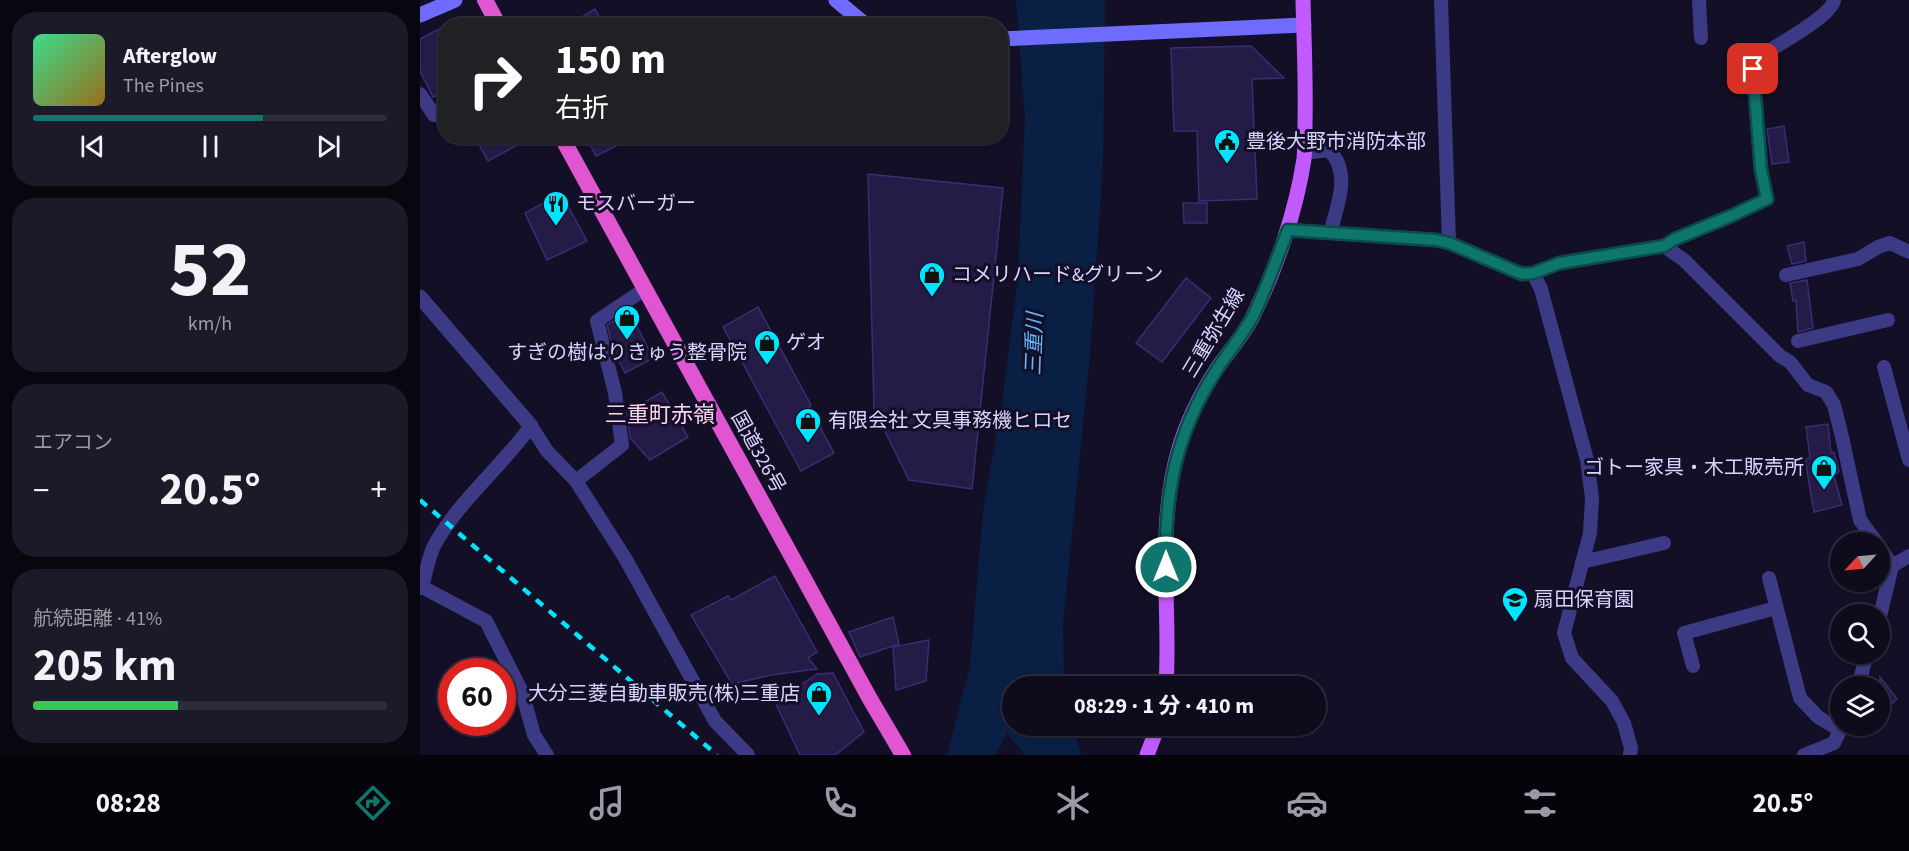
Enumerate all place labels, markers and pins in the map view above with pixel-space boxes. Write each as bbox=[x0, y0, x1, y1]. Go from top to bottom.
pin bbox=[1727, 43, 1778, 94]
public building icon: 豊後大野市消防本部 bbox=[1212, 127, 1242, 165]
place label: 豊後大野市消防本部 bbox=[1246, 128, 1426, 156]
restaurant icon: モスバーガー bbox=[541, 189, 571, 227]
place label: モスバーガー bbox=[576, 190, 696, 218]
shop icon: コメリハード&グリーン bbox=[917, 260, 947, 298]
place label: コメリハード&グリーン bbox=[952, 261, 1163, 289]
shop icon: すぎの樹はりきゅう整骨院 bbox=[612, 303, 642, 341]
shop icon: ゲオ bbox=[752, 328, 782, 366]
place label: ゲオ bbox=[786, 329, 826, 357]
place label: すぎの樹はりきゅう整骨院 bbox=[507, 339, 747, 367]
shop icon: 有限会社 文具事務機ヒロセ bbox=[793, 406, 823, 444]
place label: 有限会社 文具事務機ヒロセ bbox=[828, 407, 1072, 435]
shop icon: ゴトー家具・木工販売所 bbox=[1809, 453, 1839, 491]
place label: ゴトー家具・木工販売所 bbox=[1584, 454, 1804, 482]
school or university icon: 扇田保育園 bbox=[1500, 585, 1530, 623]
place label: 扇田保育園 bbox=[1534, 586, 1634, 614]
shop icon: 大分三菱自動車販売(株)三重店 bbox=[804, 679, 834, 717]
place label: 大分三菱自動車販売(株)三重店 bbox=[528, 680, 800, 708]

